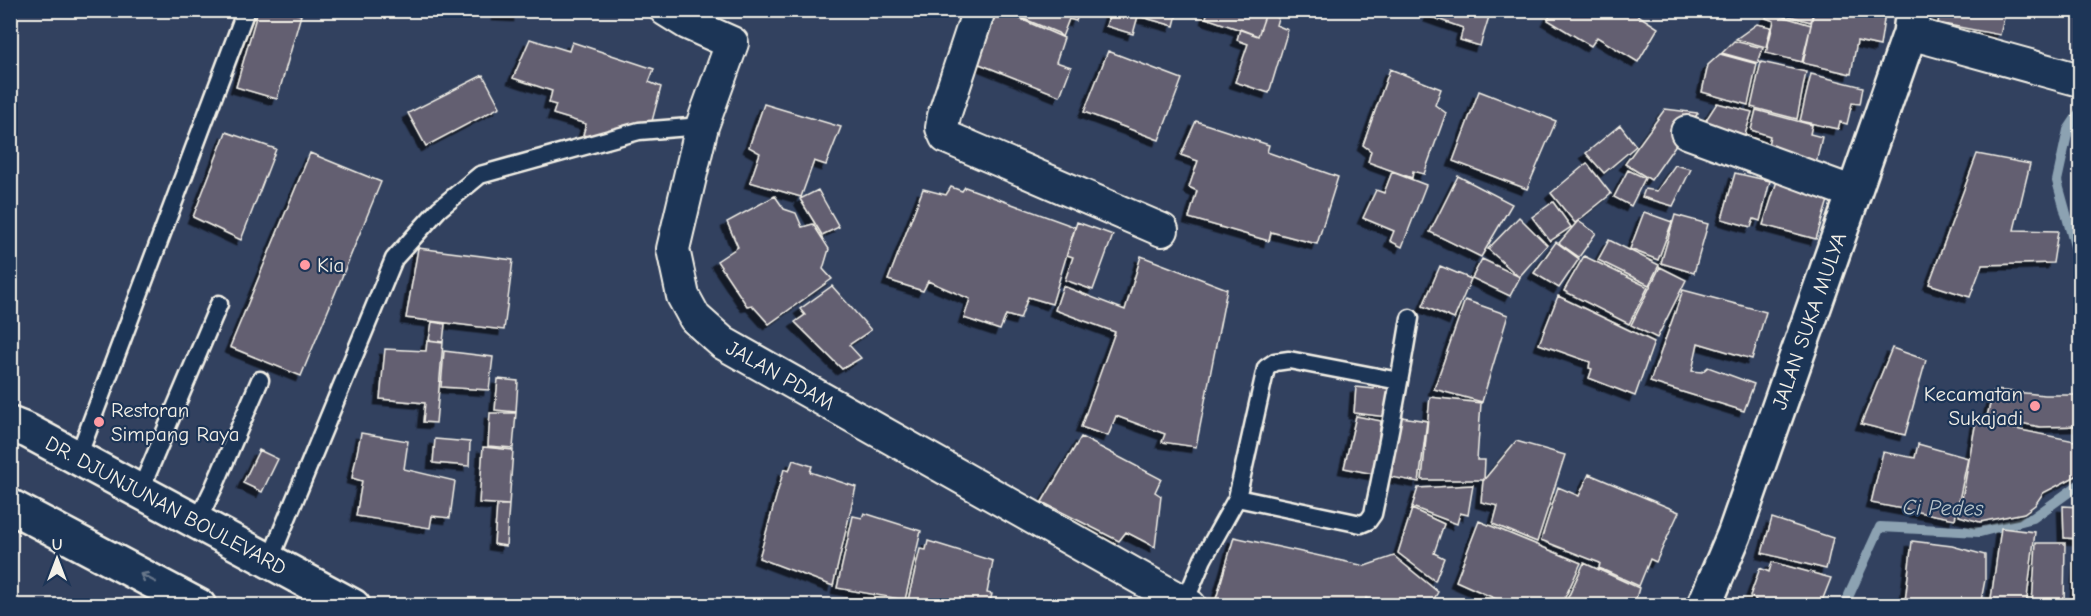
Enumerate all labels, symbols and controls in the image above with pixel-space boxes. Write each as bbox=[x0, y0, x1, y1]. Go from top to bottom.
street label: JALAN SUKA MULYA bbox=[1767, 229, 1851, 413]
place label: Kia bbox=[317, 253, 344, 277]
marker: Kia bbox=[298, 258, 312, 272]
street label: JALAN PDAM bbox=[722, 335, 839, 415]
place label: Kecamatan Sukajadi bbox=[1924, 382, 2023, 430]
place label: Restoran Simpang Raya bbox=[111, 398, 239, 446]
marker: Kecamatan Sukajadi bbox=[2028, 399, 2042, 413]
marker: Restoran Simpang Raya bbox=[92, 415, 106, 429]
street label: DR. DJUNJUNAN BOULEVARD bbox=[41, 431, 291, 579]
water label: Ci Pedes bbox=[1902, 494, 1985, 522]
north arrow bbox=[27, 529, 87, 589]
one-way arrow bbox=[139, 572, 157, 583]

